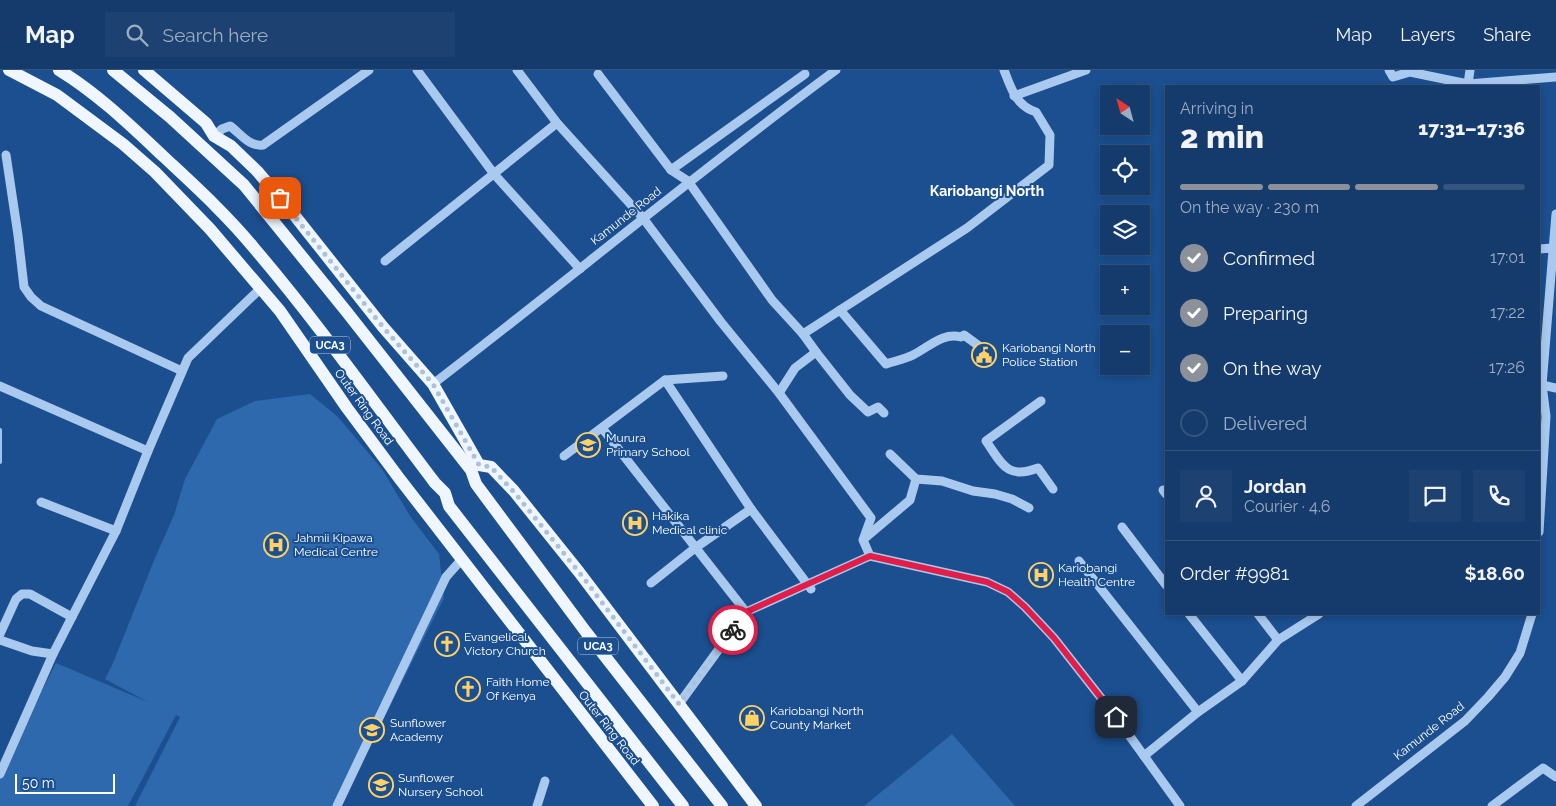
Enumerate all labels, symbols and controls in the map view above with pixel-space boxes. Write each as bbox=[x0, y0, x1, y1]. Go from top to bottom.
search box bbox=[105, 12, 455, 57]
text: Map bbox=[25, 20, 75, 49]
icon: search bbox=[123, 21, 151, 49]
text: Search here bbox=[163, 24, 268, 46]
text: Map bbox=[1336, 24, 1372, 45]
text: Layers bbox=[1400, 24, 1455, 45]
text: Share bbox=[1483, 24, 1531, 45]
north arrow bbox=[1100, 85, 1150, 135]
map controls bbox=[1100, 85, 1150, 375]
text: Arriving in bbox=[1180, 99, 1254, 118]
text: 17:31–17:36 bbox=[1418, 117, 1525, 139]
text: 2 min bbox=[1180, 118, 1264, 155]
button: locate bbox=[1100, 145, 1150, 195]
pin bbox=[259, 177, 301, 219]
district label: Kariobangi North bbox=[930, 183, 1044, 199]
icon: bag bbox=[266, 184, 294, 212]
street label: Kamunde Road bbox=[588, 184, 664, 248]
text: On the way · 230 m bbox=[1180, 198, 1319, 217]
button: layers bbox=[1100, 205, 1150, 255]
icon: check bbox=[1180, 244, 1208, 272]
text: Confirmed bbox=[1223, 247, 1315, 269]
text: 17:01 bbox=[1490, 248, 1525, 267]
button: + bbox=[1100, 265, 1150, 315]
icon: check bbox=[1180, 299, 1208, 327]
text: Preparing bbox=[1223, 302, 1308, 324]
text: 17:22 bbox=[1490, 303, 1525, 322]
button: − bbox=[1100, 325, 1150, 375]
road number: UCA3 bbox=[310, 336, 350, 354]
place label: Kariobangi North Police Station bbox=[1002, 341, 1096, 369]
public building icon: Kariobangi North Police Station bbox=[971, 342, 997, 368]
icon: check bbox=[1180, 354, 1208, 382]
text: On the way bbox=[1223, 357, 1322, 379]
text: 17:26 bbox=[1489, 358, 1525, 377]
street label: Outer Ring Road bbox=[332, 366, 396, 448]
text: Delivered bbox=[1223, 412, 1307, 434]
place label: Murura Primary School bbox=[606, 431, 690, 459]
school or university icon: Murura Primary School bbox=[575, 432, 601, 458]
button: person bbox=[1180, 470, 1232, 522]
button: chat bbox=[1409, 470, 1461, 522]
button: phone bbox=[1473, 470, 1525, 522]
text: Jordan bbox=[1244, 475, 1307, 497]
text: Courier · 4.6 bbox=[1244, 497, 1330, 516]
place label: Hakika Medical clinic bbox=[652, 509, 728, 537]
hospital icon: Hakika Medical clinic bbox=[622, 510, 648, 536]
place label: Jahmii Kipawa Medical Centre bbox=[294, 531, 378, 559]
hospital icon: Jahmii Kipawa Medical Centre bbox=[263, 532, 289, 558]
place label: Kariobangi Health Centre bbox=[1058, 561, 1135, 589]
hospital icon: Kariobangi Health Centre bbox=[1028, 562, 1054, 588]
text: Order #9981 bbox=[1180, 562, 1289, 584]
text: $18.60 bbox=[1465, 562, 1525, 584]
courier bbox=[708, 605, 758, 655]
icon: bike bbox=[719, 616, 747, 644]
place label: Evangelical Victory Church bbox=[464, 630, 546, 658]
church icon: Evangelical Victory Church bbox=[434, 631, 460, 657]
road number: UCA3 bbox=[578, 638, 618, 654]
place label: Faith Home Of Kenya bbox=[486, 675, 550, 703]
church icon: Faith Home Of Kenya bbox=[455, 676, 481, 702]
street label: Outer Ring Road bbox=[576, 688, 642, 768]
pin bbox=[1095, 696, 1137, 738]
street label: Kamunde Road bbox=[1391, 699, 1467, 763]
icon: home bbox=[1102, 703, 1130, 731]
place label: Kariobangi North County Market bbox=[770, 704, 864, 732]
shop icon: Kariobangi North County Market bbox=[739, 705, 765, 731]
place label: Sunflower Academy bbox=[390, 716, 447, 744]
school or university icon: Sunflower Academy bbox=[359, 717, 385, 743]
scale bar bbox=[15, 771, 115, 794]
place label: Sunflower Nursery School bbox=[398, 771, 484, 799]
school or university icon: Sunflower Nursery School bbox=[368, 772, 394, 798]
text: 50 m bbox=[22, 775, 55, 791]

